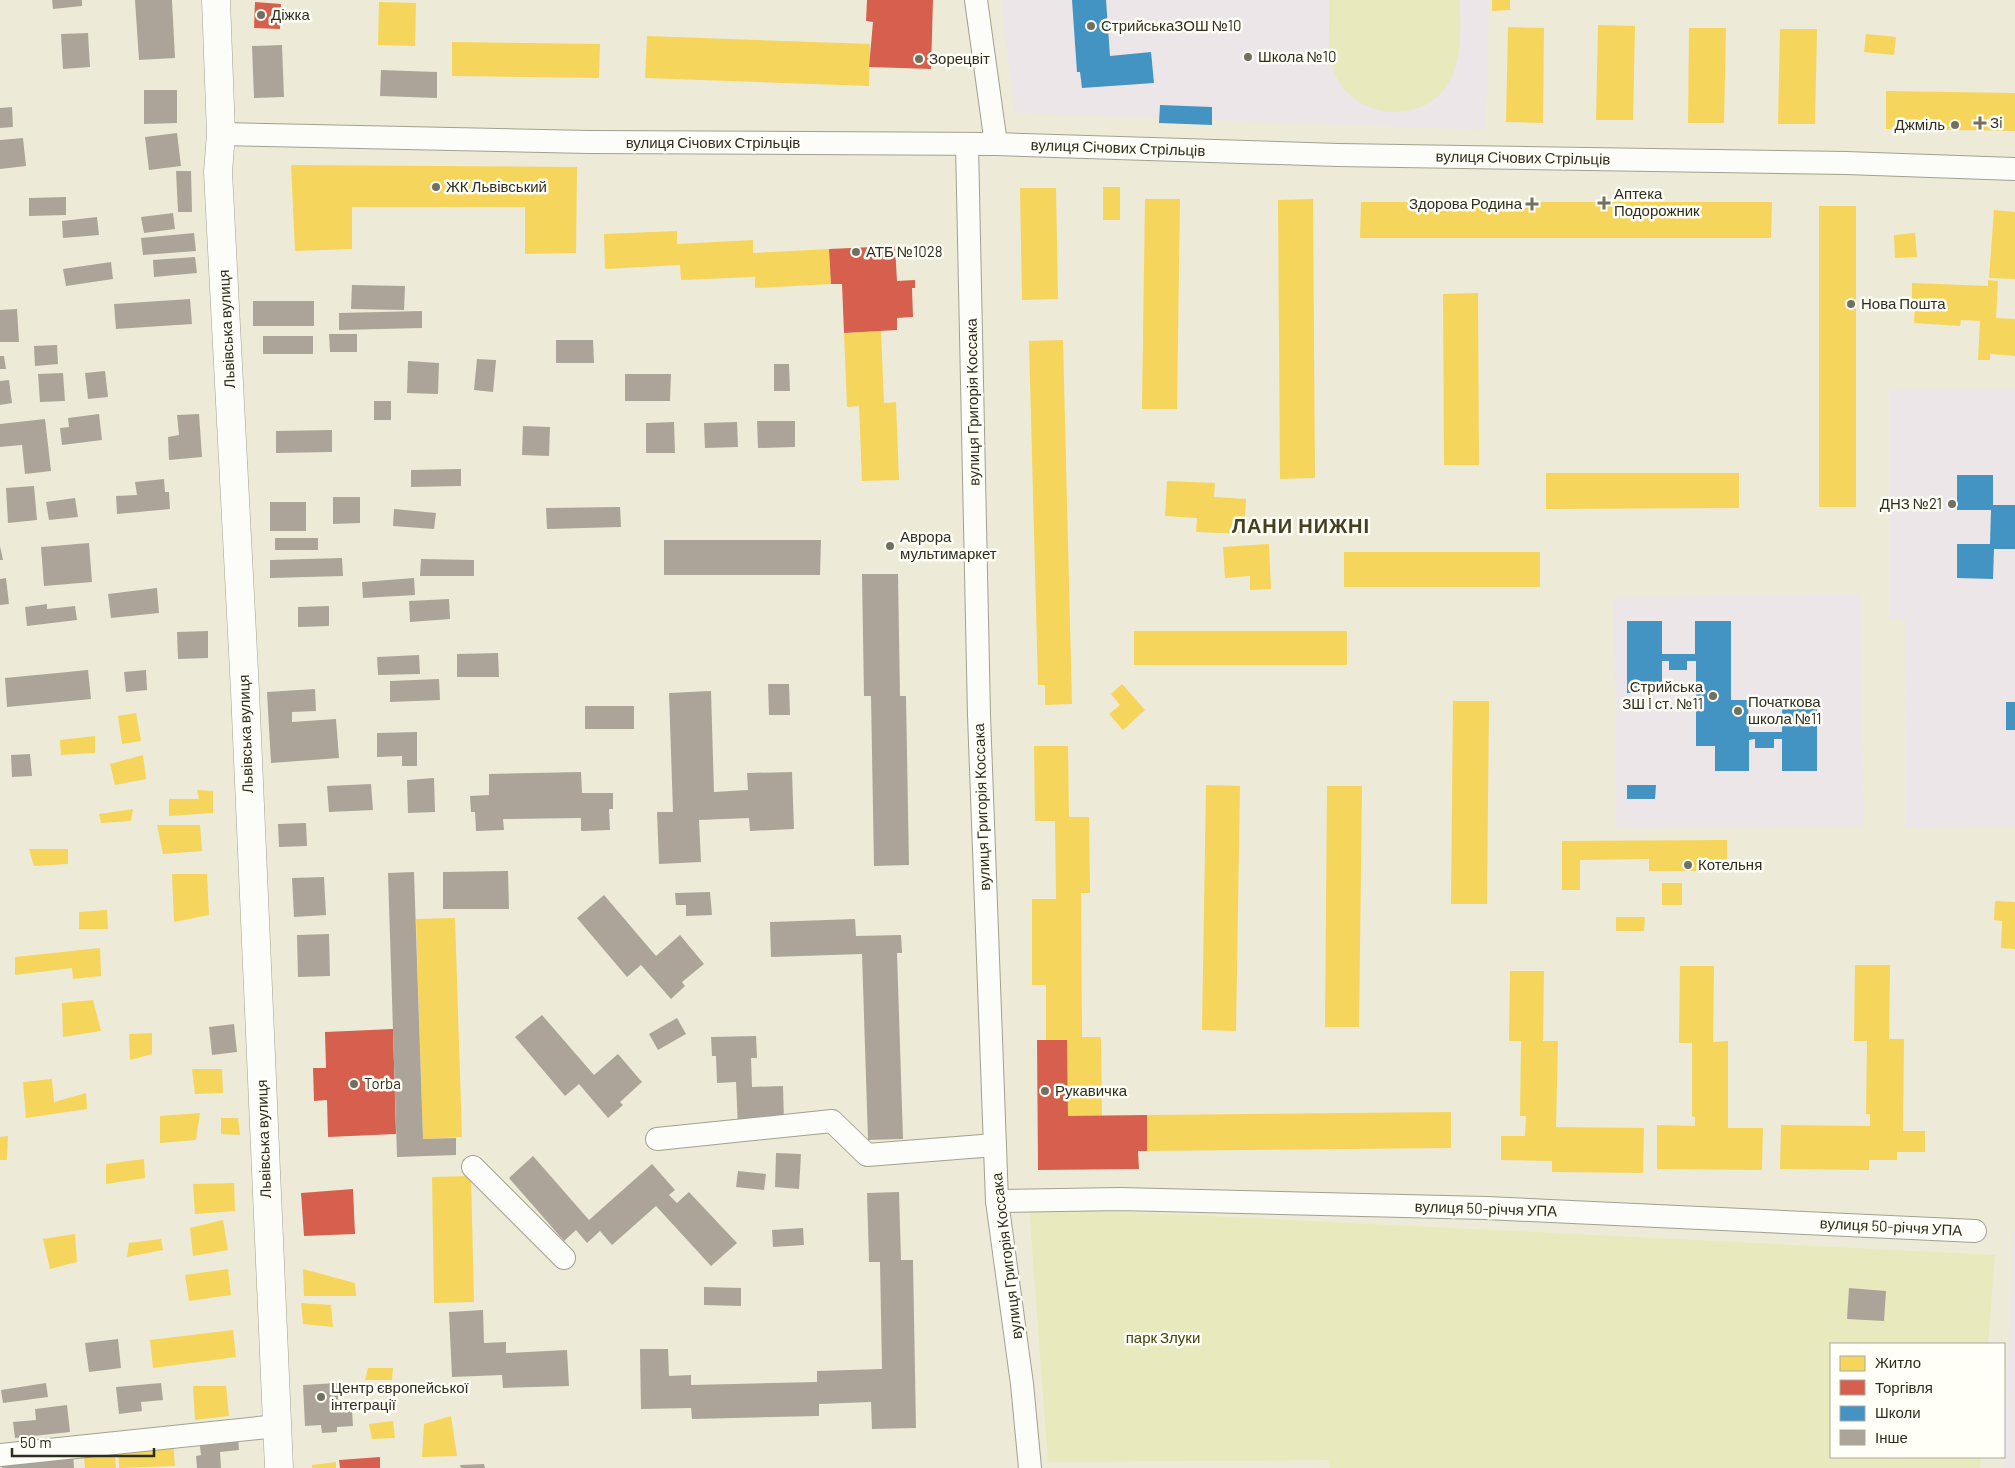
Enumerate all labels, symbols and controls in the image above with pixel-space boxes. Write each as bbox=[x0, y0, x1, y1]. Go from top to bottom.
place label: Діжка bbox=[271, 5, 310, 23]
marker: Діжка bbox=[255, 9, 267, 21]
place label: СтрийськаЗОШ №10 bbox=[1101, 16, 1241, 34]
marker: СтрийськаЗОШ №10 bbox=[1085, 20, 1097, 32]
place label: Школа №10 bbox=[1258, 47, 1336, 65]
place label: Зорецвіт bbox=[929, 49, 990, 67]
marker: Школа №10 bbox=[1242, 51, 1254, 63]
marker: Зорецвіт bbox=[913, 53, 925, 65]
place label: Зi bbox=[1990, 113, 2003, 131]
place label: Джміль bbox=[1895, 115, 1945, 133]
marker: Зi bbox=[1974, 117, 1986, 129]
marker: Джміль bbox=[1949, 119, 1961, 131]
street label: вулиця Січових Стрільців bbox=[626, 133, 800, 151]
street label: вулиця Січових Стрільців bbox=[1030, 135, 1206, 159]
street label: вулиця Січових Стрільців bbox=[1436, 146, 1611, 168]
place label: ЖК Львівський bbox=[446, 177, 547, 195]
marker: ЖК Львівський bbox=[430, 181, 442, 193]
place label: Аптека Подорожник bbox=[1614, 184, 1700, 219]
place label: Здорова Родина bbox=[1409, 194, 1523, 212]
marker: Аптека Подорожник bbox=[1598, 197, 1610, 209]
marker: Здорова Родина bbox=[1526, 198, 1538, 210]
place label: АТБ №1028 bbox=[866, 242, 943, 260]
marker: АТБ №1028 bbox=[850, 246, 862, 258]
street label: Львівська вулиця bbox=[214, 269, 238, 389]
place label: Нова Пошта bbox=[1861, 294, 1946, 312]
marker: Нова Пошта bbox=[1845, 298, 1857, 310]
street label: вулиця Григорія Коссака bbox=[962, 317, 982, 486]
place label: ДНЗ №21 bbox=[1880, 494, 1942, 512]
marker: ДНЗ №21 bbox=[1946, 498, 1958, 510]
district label: ЛАНИ НИЖНІ bbox=[1232, 513, 1370, 537]
place label: Аврора мультимаркет bbox=[900, 527, 997, 562]
marker: Аврора мультимаркет bbox=[884, 540, 896, 552]
street label: Львівська вулиця bbox=[234, 674, 256, 794]
place label: Стрийська ЗШ I ст. №11 bbox=[1622, 677, 1704, 712]
marker: Стрийська ЗШ I ст. №11 bbox=[1707, 690, 1719, 702]
place label: Початкова школа №11 bbox=[1748, 692, 1822, 727]
marker: Початкова школа №11 bbox=[1732, 705, 1744, 717]
street label: вулиця Григорія Коссака bbox=[969, 722, 993, 891]
place label: Котельня bbox=[1698, 855, 1762, 873]
marker: Котельня bbox=[1682, 859, 1694, 871]
place label: Torba bbox=[364, 1074, 401, 1092]
marker: Torba bbox=[348, 1078, 360, 1090]
street label: Львівська вулиця bbox=[252, 1079, 274, 1199]
place label: Рукавичка bbox=[1055, 1081, 1128, 1099]
marker: Рукавичка bbox=[1039, 1085, 1051, 1097]
street label: вулиця Григорія Коссака bbox=[987, 1171, 1025, 1340]
street label: вулиця 50-річчя УПА bbox=[1415, 1197, 1558, 1219]
street label: вулиця 50-річчя УПА bbox=[1819, 1213, 1963, 1239]
park label: парк Злуки bbox=[1126, 1328, 1200, 1346]
legend bbox=[1830, 1343, 2005, 1458]
text: Житло bbox=[1875, 1353, 1921, 1371]
place label: Центр європейської інтеграції bbox=[331, 1378, 469, 1413]
text: Торгівля bbox=[1875, 1378, 1933, 1396]
marker: Центр європейської інтеграції bbox=[315, 1391, 327, 1403]
text: Школи bbox=[1875, 1403, 1921, 1421]
scale bar bbox=[12, 1426, 155, 1458]
text: Інше bbox=[1875, 1428, 1908, 1446]
text: 50 m bbox=[20, 1433, 52, 1451]

